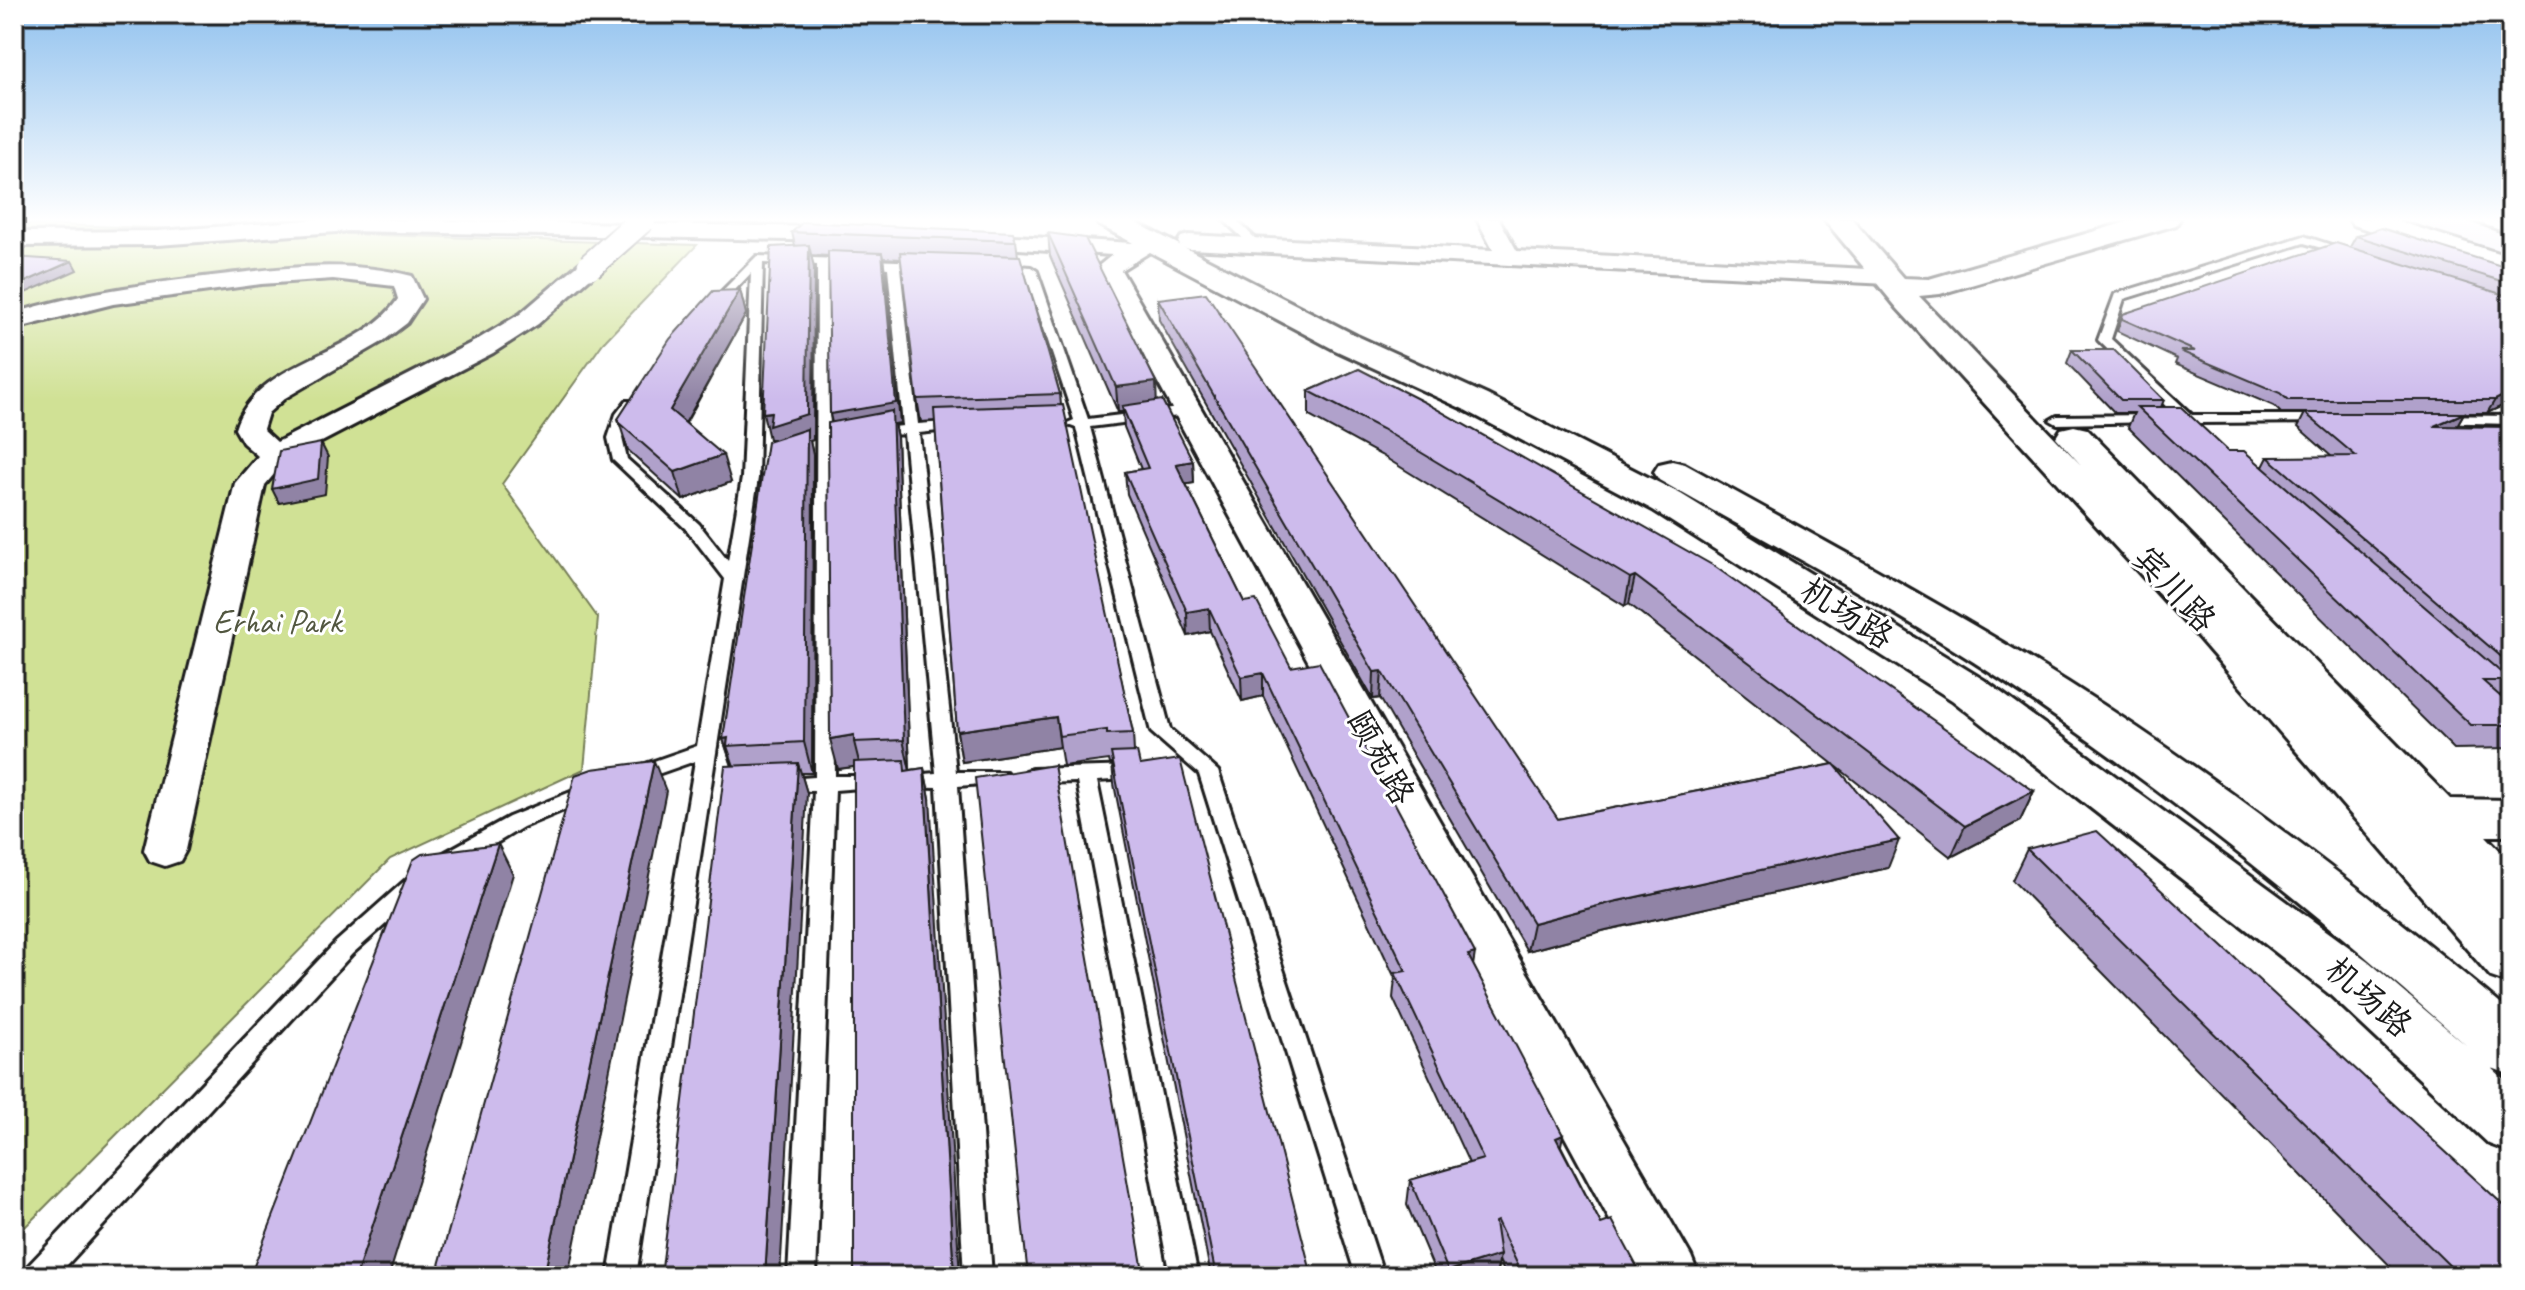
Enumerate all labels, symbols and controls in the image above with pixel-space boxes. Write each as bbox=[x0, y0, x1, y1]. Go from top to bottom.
street label: 宾川路 bbox=[2124, 537, 2226, 641]
street label: 机场路 bbox=[1792, 568, 1902, 658]
park label: Erhai Park bbox=[213, 600, 344, 643]
street label: 颐苑路 bbox=[1337, 702, 1425, 812]
street label: 机场路 bbox=[2316, 947, 2422, 1047]

